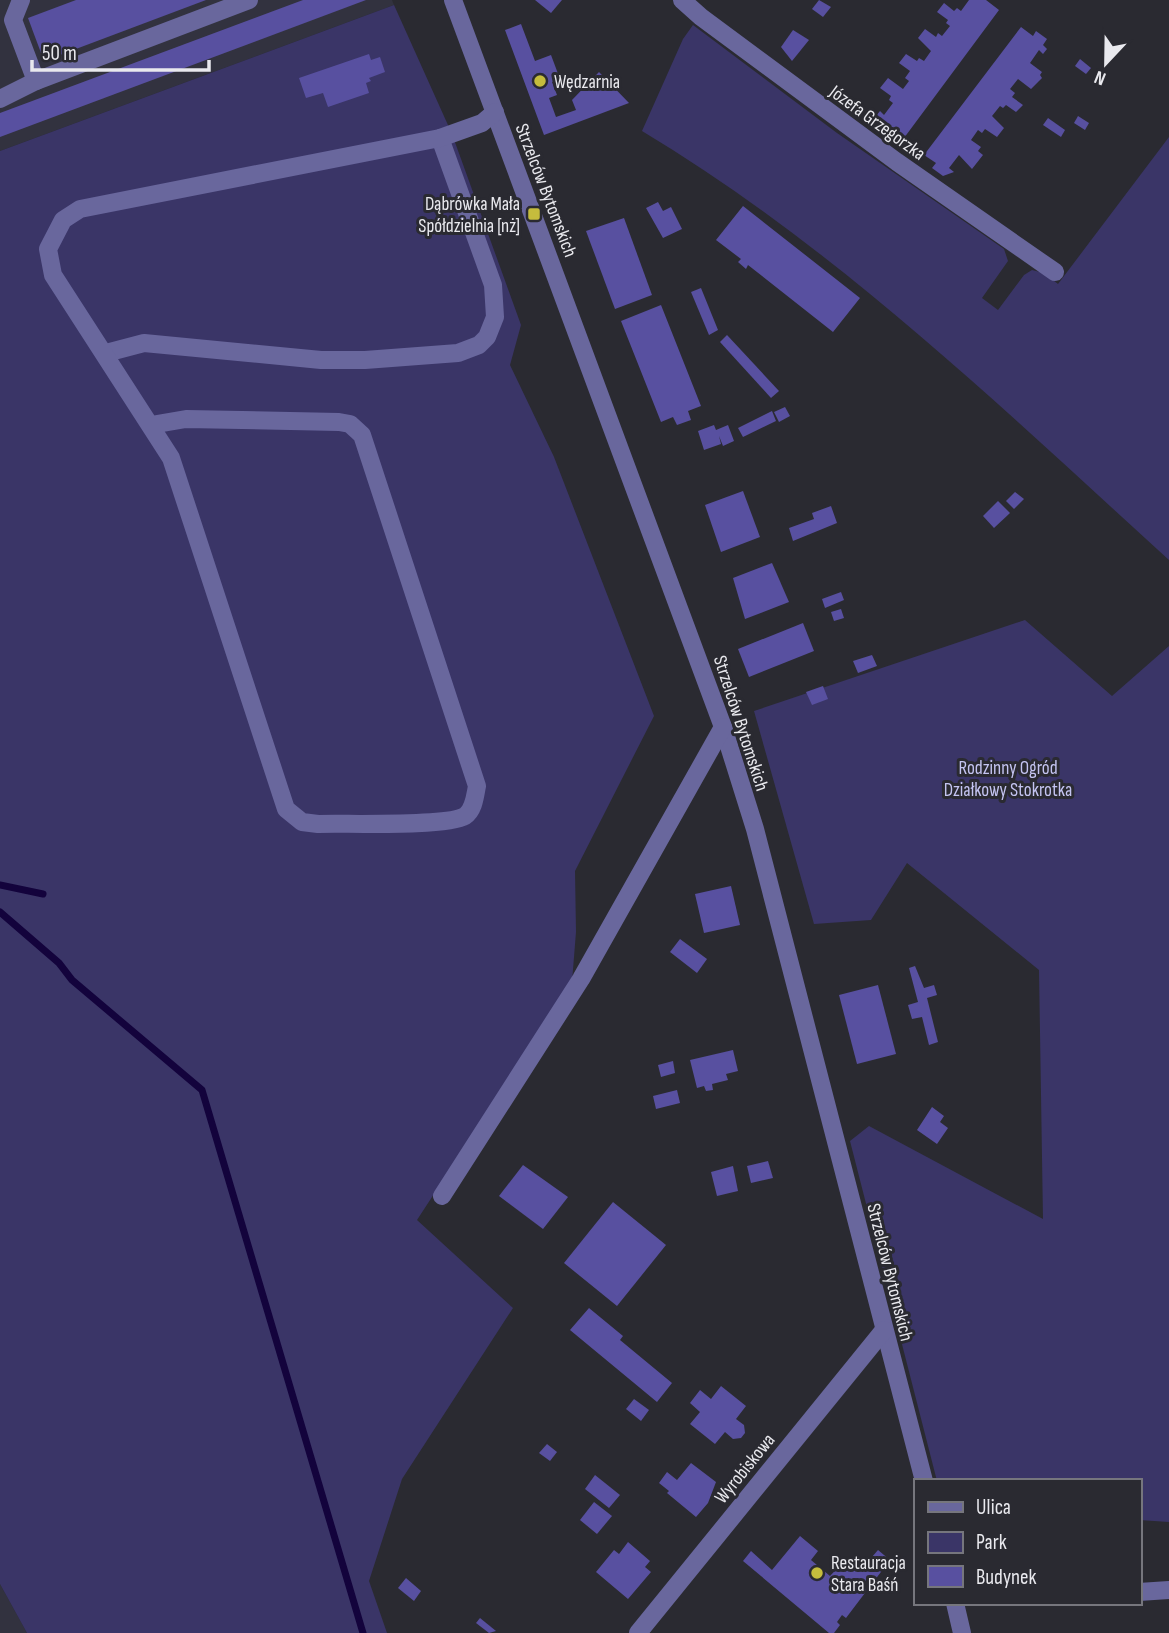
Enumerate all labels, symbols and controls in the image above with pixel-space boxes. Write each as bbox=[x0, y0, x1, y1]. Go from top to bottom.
scale bar bbox=[32, 28, 208, 72]
north arrow bbox=[1071, 28, 1141, 98]
text: 50 m bbox=[42, 41, 77, 66]
text: N bbox=[1091, 65, 1109, 90]
place label: Wędzarnia bbox=[554, 71, 620, 94]
marker: Wędzarnia bbox=[532, 73, 548, 89]
street label: Józefa Grzegorzka bbox=[824, 80, 930, 166]
street label: Strzelców Bytomskich bbox=[510, 121, 582, 260]
place label: Dąbrówka Mała Spółdzielnia [nż] bbox=[418, 193, 520, 238]
marker: Dąbrówka Mała Spółdzielnia [nż] bbox=[526, 206, 542, 222]
street label: Strzelców Bytomskich bbox=[708, 653, 773, 794]
park label: Rodzinny Ogród Działkowy Stokrotka bbox=[944, 757, 1072, 802]
street label: Strzelców Bytomskich bbox=[861, 1201, 918, 1344]
street label: Wyrobiskowa bbox=[710, 1429, 780, 1509]
legend bbox=[914, 1479, 1141, 1605]
text: Ulica bbox=[976, 1495, 1011, 1520]
text: Park bbox=[976, 1530, 1007, 1555]
place label: Restauracja Stara Baśń bbox=[831, 1552, 906, 1597]
marker: Restauracja Stara Baśń bbox=[809, 1565, 825, 1581]
text: Budynek bbox=[976, 1565, 1036, 1590]

